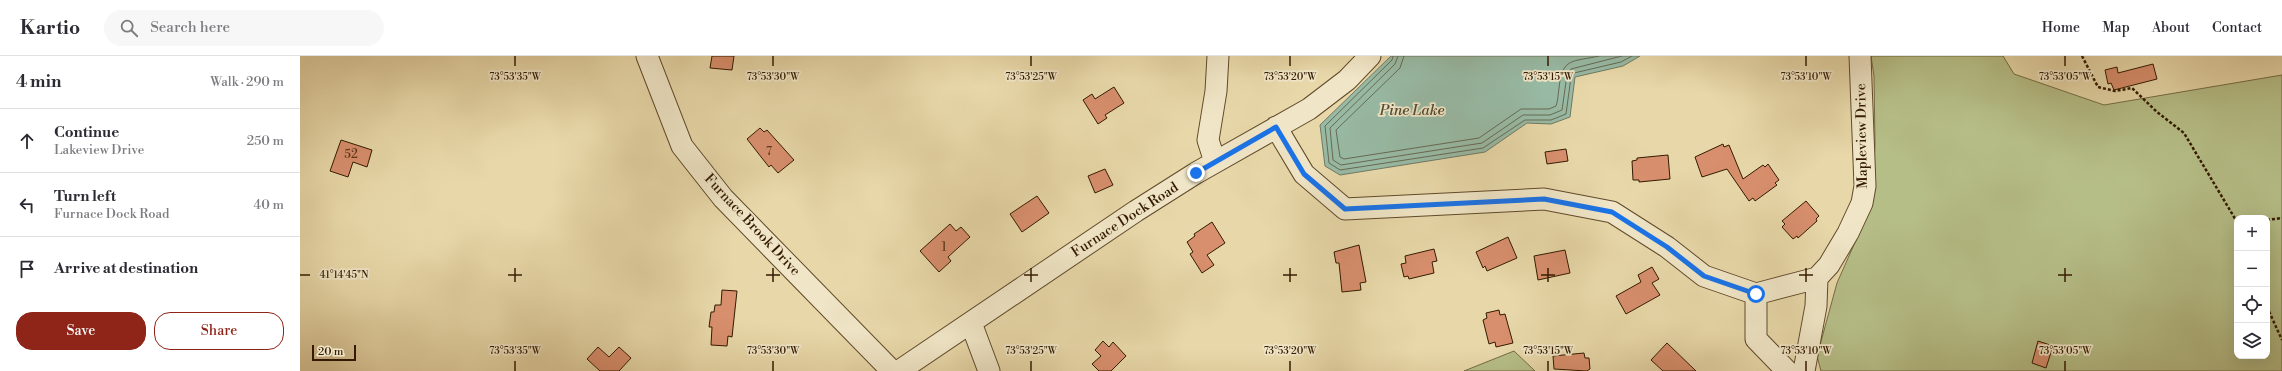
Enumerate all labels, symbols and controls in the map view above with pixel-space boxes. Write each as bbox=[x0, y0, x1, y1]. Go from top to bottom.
search box bbox=[104, 10, 384, 46]
text: Kartio bbox=[20, 16, 80, 40]
icon: search bbox=[118, 17, 140, 39]
text: Search here bbox=[150, 18, 230, 37]
text: Home bbox=[2042, 19, 2080, 37]
text: Map bbox=[2102, 19, 2130, 37]
text: About bbox=[2152, 19, 2190, 37]
text: Contact bbox=[2212, 19, 2262, 37]
text: 4 min bbox=[16, 71, 61, 93]
text: 73°53'35"W bbox=[489, 71, 542, 83]
text: 73°53'30"W bbox=[747, 71, 800, 83]
text: 73°53'25"W bbox=[1005, 71, 1058, 83]
text: 73°53'20"W bbox=[1264, 71, 1317, 83]
text: 73°53'15"W bbox=[1523, 71, 1574, 83]
text: 73°53'10"W bbox=[1780, 71, 1832, 83]
text: 73°53'05"W bbox=[2039, 71, 2092, 83]
text: Walk · 290 m bbox=[210, 74, 284, 90]
street label: Mapleview Drive bbox=[1852, 83, 1872, 189]
water label: Pine Lake bbox=[1379, 101, 1444, 120]
text: Continue bbox=[54, 123, 119, 142]
icon: ahead bbox=[16, 130, 38, 152]
text: 250 m bbox=[247, 133, 284, 149]
text: Lakeview Drive bbox=[54, 142, 144, 158]
house number: 7 bbox=[766, 144, 772, 159]
house number: 52 bbox=[344, 147, 358, 162]
route end bbox=[1187, 164, 1205, 182]
street label: Furnace Brook Drive bbox=[700, 170, 804, 280]
street label: Furnace Dock Road bbox=[1068, 179, 1182, 261]
text: Turn left bbox=[54, 187, 116, 206]
icon: left bbox=[16, 194, 38, 216]
text: 40 m bbox=[254, 197, 284, 213]
text: Furnace Dock Road bbox=[54, 206, 169, 222]
map controls bbox=[2234, 215, 2270, 359]
button: + bbox=[2234, 215, 2270, 251]
house number: 1 bbox=[941, 240, 947, 255]
button: − bbox=[2234, 251, 2270, 287]
icon: arrive bbox=[16, 258, 38, 280]
text: Arrive at destination bbox=[54, 259, 198, 278]
text: 41°14'45"N bbox=[320, 269, 369, 281]
route start bbox=[1747, 285, 1765, 303]
button: locate bbox=[2234, 287, 2270, 323]
button: Save bbox=[16, 312, 146, 350]
button: Share bbox=[154, 312, 284, 350]
button: layers bbox=[2234, 323, 2270, 359]
scale bar bbox=[312, 343, 356, 362]
text: 20 m bbox=[318, 345, 343, 359]
text: 73°53'35"W bbox=[489, 345, 542, 357]
text: 73°53'30"W bbox=[747, 345, 800, 357]
text: 73°53'25"W bbox=[1005, 345, 1058, 357]
text: 73°53'20"W bbox=[1264, 345, 1317, 357]
text: 73°53'15"W bbox=[1523, 345, 1574, 357]
text: 73°53'10"W bbox=[1780, 345, 1832, 357]
text: 73°53'05"W bbox=[2039, 345, 2092, 357]

